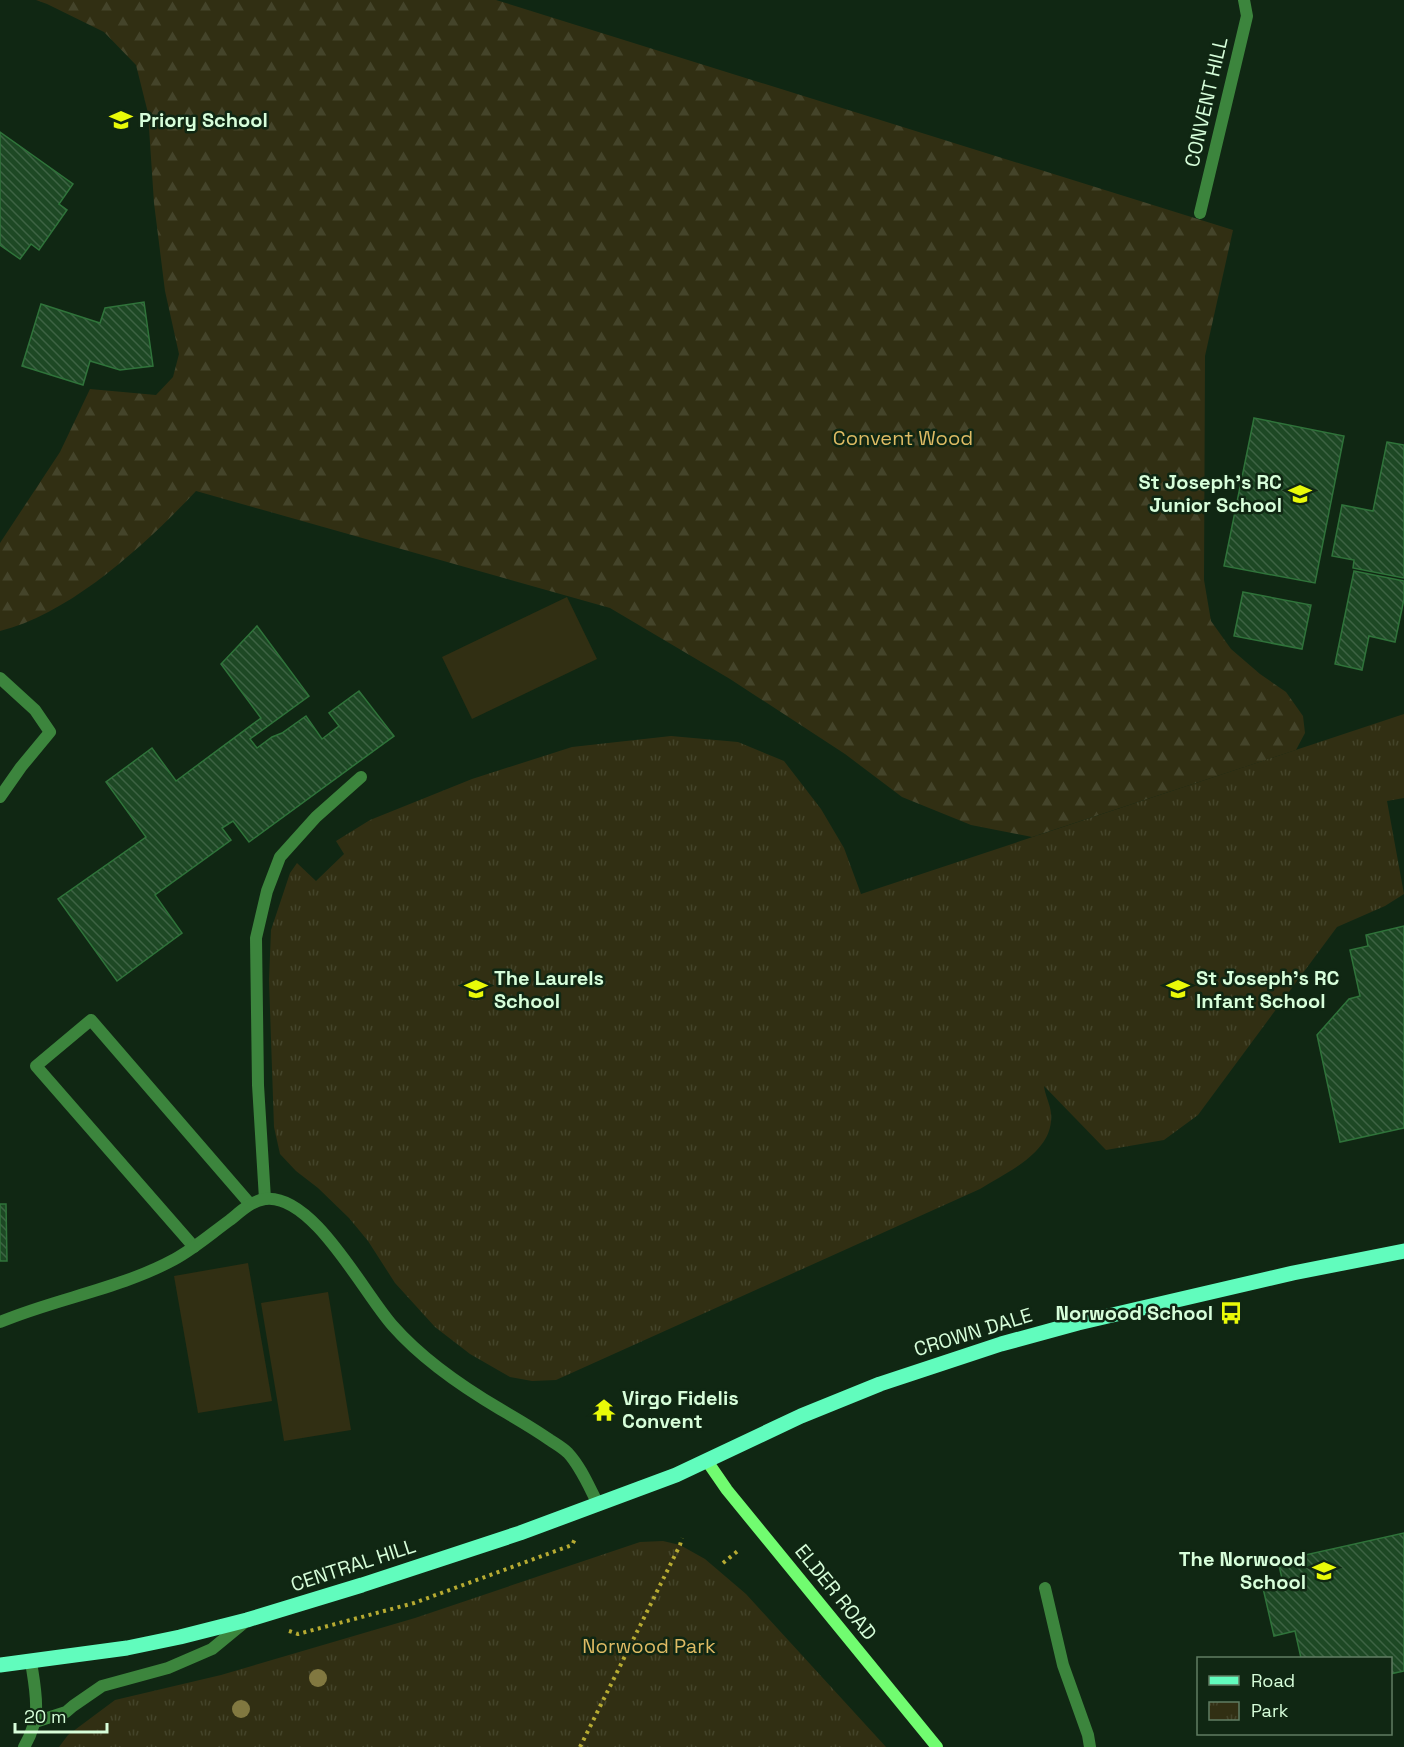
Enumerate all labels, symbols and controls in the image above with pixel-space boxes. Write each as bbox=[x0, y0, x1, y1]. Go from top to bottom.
street label: CONVENT HILL bbox=[1178, 34, 1234, 170]
school or university icon: Priory School bbox=[108, 107, 134, 133]
place label: Priory School bbox=[139, 107, 268, 133]
park label: Convent Wood bbox=[833, 425, 973, 451]
place label: St Joseph's RC Junior School bbox=[1139, 469, 1282, 518]
school or university icon: St Joseph's RC Junior School bbox=[1287, 481, 1313, 507]
place label: The Laurels School bbox=[494, 965, 604, 1014]
place label: St Joseph's RC Infant School bbox=[1196, 965, 1340, 1014]
school or university icon: The Laurels School bbox=[463, 976, 489, 1002]
school or university icon: St Joseph's RC Infant School bbox=[1165, 976, 1191, 1002]
place label: Norwood School bbox=[1056, 1300, 1213, 1326]
bus stop icon: Norwood School bbox=[1218, 1300, 1244, 1326]
street label: CROWN DALE bbox=[911, 1302, 1035, 1362]
place label: Virgo Fidelis Convent bbox=[622, 1385, 739, 1434]
temple icon: Virgo Fidelis Convent bbox=[591, 1397, 617, 1423]
street label: CENTRAL HILL bbox=[287, 1533, 419, 1597]
street label: ELDER ROAD bbox=[789, 1539, 883, 1645]
place label: The Norwood School bbox=[1179, 1546, 1306, 1595]
school or university icon: The Norwood School bbox=[1311, 1558, 1337, 1584]
park label: Norwood Park bbox=[582, 1633, 716, 1659]
legend bbox=[1197, 1657, 1392, 1735]
text: Road bbox=[1251, 1669, 1295, 1692]
scale bar bbox=[15, 1696, 106, 1734]
text: Park bbox=[1251, 1699, 1289, 1722]
text: 20 m bbox=[24, 1705, 67, 1728]

